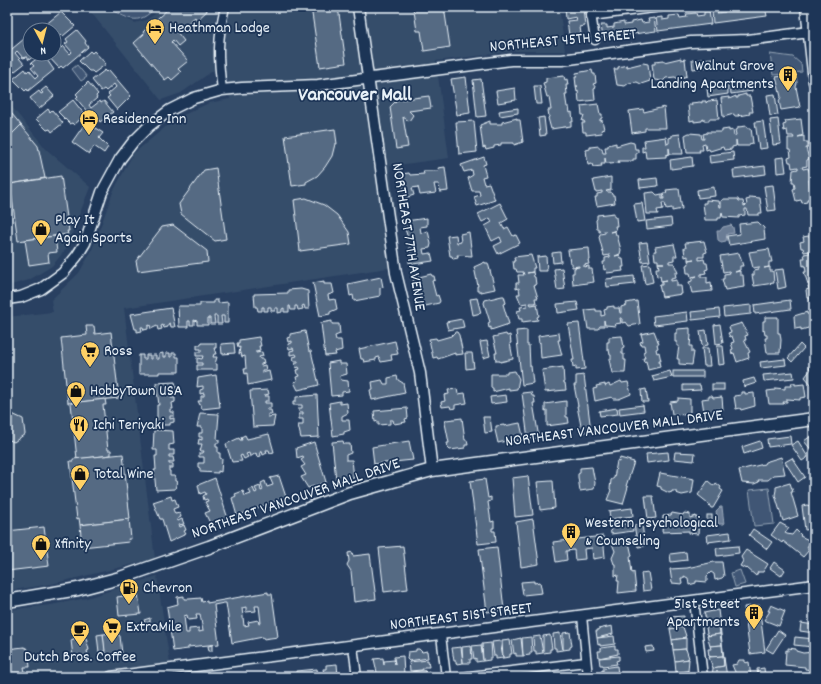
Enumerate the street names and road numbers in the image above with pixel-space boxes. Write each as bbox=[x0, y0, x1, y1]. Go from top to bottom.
street label: NORTHEAST 45TH STREET bbox=[489, 23, 638, 59]
street label: NORTHEAST 77TH AVENUE bbox=[385, 161, 431, 313]
street label: NORTHEAST VANCOUVER MALL DRIVE bbox=[504, 404, 725, 454]
street label: NORTHEAST VANCOUVER MALL DRIVE bbox=[189, 452, 404, 546]
street label: NORTHEAST 51ST STREET bbox=[389, 597, 534, 637]

